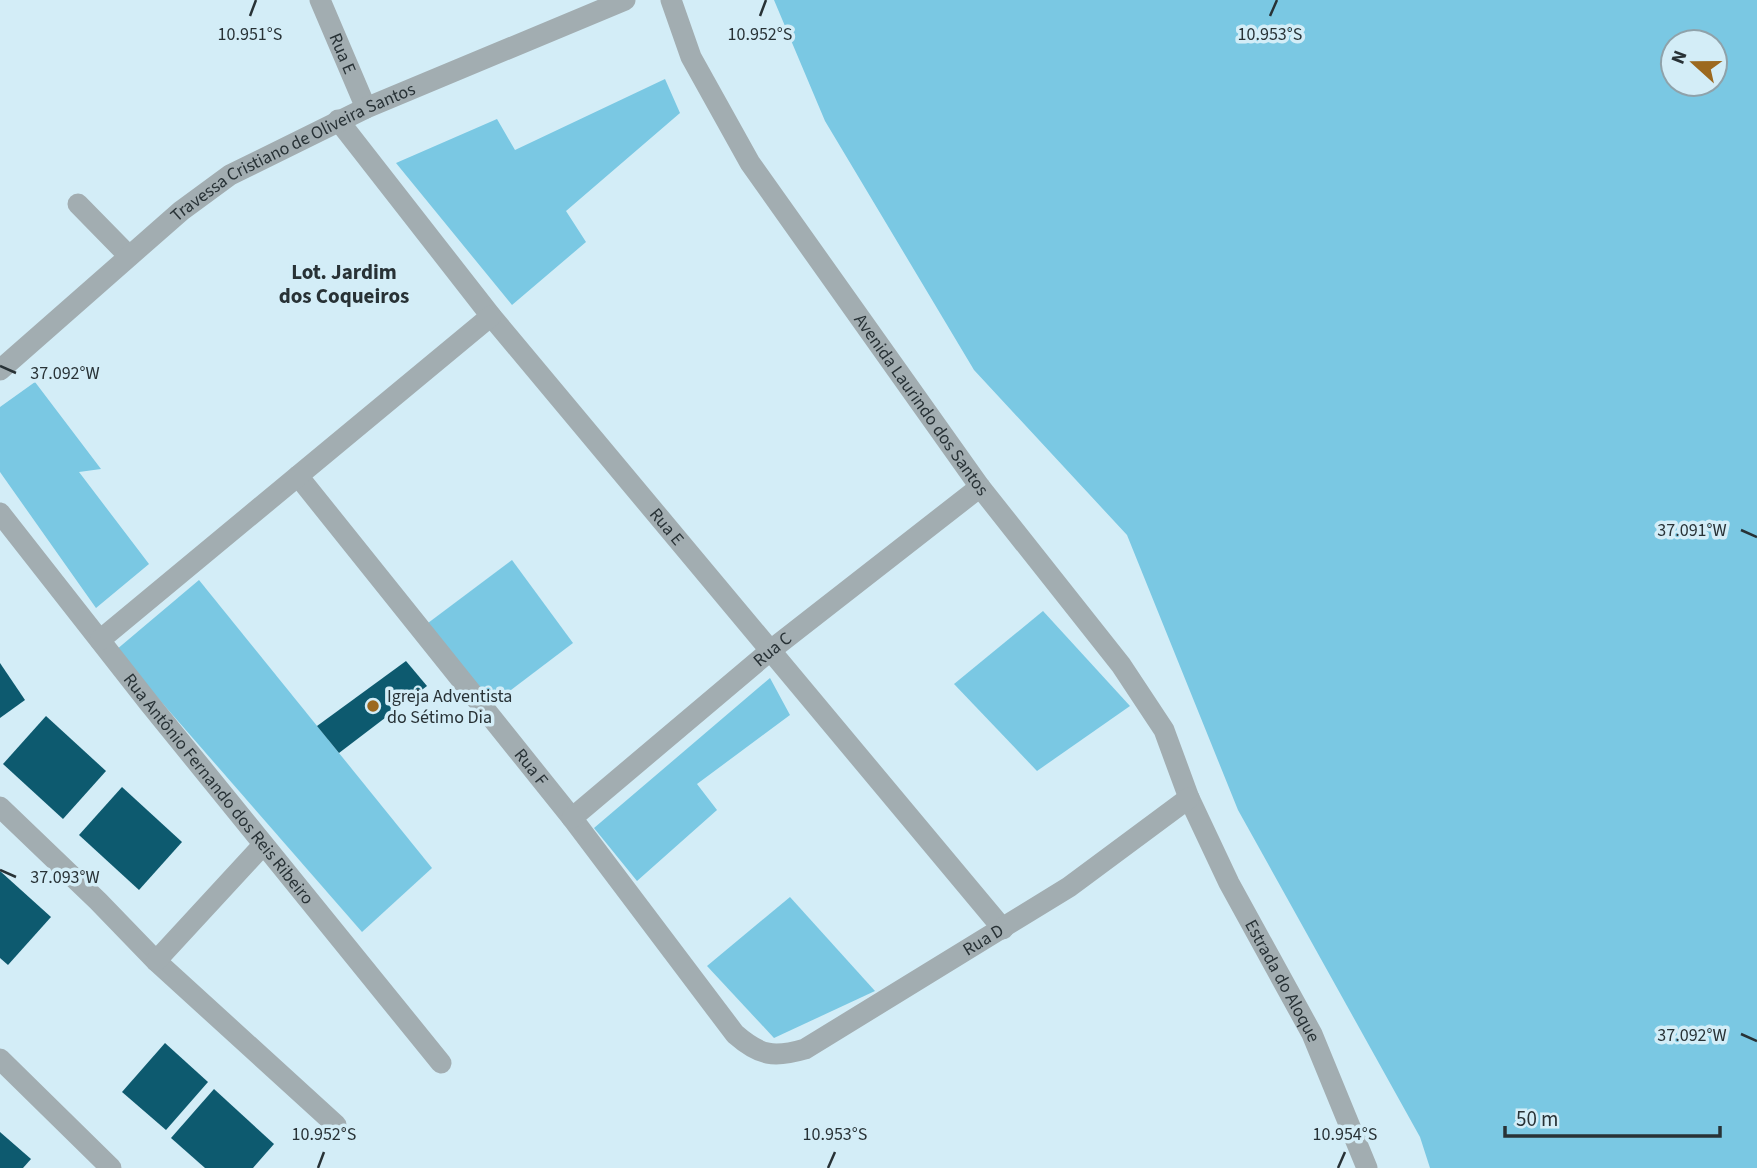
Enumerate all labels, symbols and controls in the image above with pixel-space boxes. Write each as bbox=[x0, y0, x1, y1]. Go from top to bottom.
text: 10.951°S bbox=[218, 22, 282, 47]
text: 10.952°S bbox=[728, 22, 792, 47]
text: 10.953°S bbox=[1238, 22, 1302, 47]
north arrow bbox=[1659, 28, 1729, 98]
street label: Rua E bbox=[322, 29, 362, 78]
text: N bbox=[1665, 47, 1694, 68]
street label: Travessa Cristiano de Oliveira Santos bbox=[165, 77, 419, 228]
district label: Lot. Jardim dos Coqueiros bbox=[279, 257, 409, 311]
street label: Avenida Laurindo dos Santos bbox=[848, 309, 994, 501]
text: 37.092°W bbox=[30, 361, 100, 386]
street label: Rua E bbox=[643, 503, 690, 551]
text: 37.091°W bbox=[1657, 518, 1727, 543]
street label: Rua C bbox=[748, 626, 797, 673]
street label: Rua Antônio Fernando dos Reis Ribeiro bbox=[117, 668, 320, 910]
place label: Igreja Adventista do Sétimo Dia bbox=[387, 684, 512, 730]
marker: Igreja Adventista do Sétimo Dia bbox=[365, 698, 381, 714]
street label: Rua F bbox=[508, 743, 554, 792]
text: 37.093°W bbox=[30, 865, 100, 890]
street label: Estrada do Aloque bbox=[1238, 915, 1326, 1046]
street label: Rua D bbox=[958, 918, 1009, 962]
text: 37.092°W bbox=[1657, 1023, 1727, 1048]
scale bar bbox=[1505, 1094, 1720, 1138]
text: 50 m bbox=[1516, 1104, 1558, 1134]
text: 10.952°S bbox=[292, 1122, 356, 1147]
text: 10.953°S bbox=[803, 1122, 867, 1147]
text: 10.954°S bbox=[1313, 1122, 1377, 1147]

